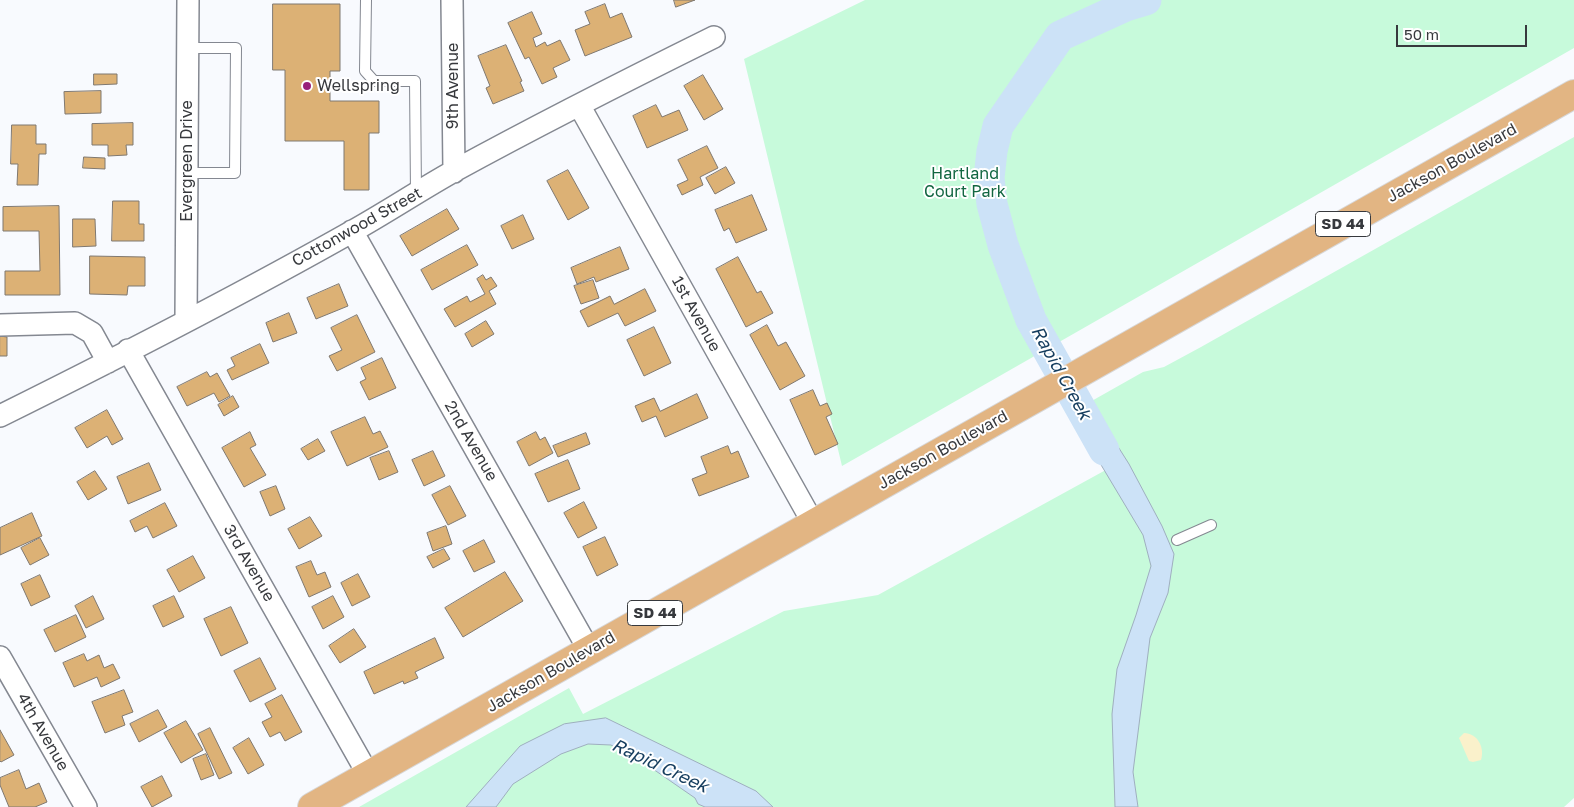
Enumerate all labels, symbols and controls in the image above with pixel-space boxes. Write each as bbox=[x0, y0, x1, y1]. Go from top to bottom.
scale bar bbox=[1399, 15, 1530, 47]
text: 50 m bbox=[1404, 25, 1439, 43]
street label: 9th Avenue bbox=[443, 43, 463, 129]
place label: Wellspring bbox=[317, 76, 400, 96]
marker: Wellspring bbox=[301, 80, 313, 92]
street label: Evergreen Drive bbox=[177, 100, 197, 222]
street label: Jackson Boulevard bbox=[1384, 119, 1520, 207]
park label: Hartland Court Park bbox=[924, 164, 1006, 202]
street label: Cottonwood Street bbox=[289, 183, 425, 271]
road number: SD 44 bbox=[1316, 212, 1370, 236]
street label: 1st Avenue bbox=[667, 273, 725, 355]
water label: Rapid Creek bbox=[1026, 322, 1096, 424]
street label: 2nd Avenue bbox=[440, 397, 502, 485]
street label: Jackson Boulevard bbox=[875, 406, 1011, 494]
street label: 3rd Avenue bbox=[219, 521, 279, 605]
road number: SD 44 bbox=[628, 600, 682, 626]
street label: Jackson Boulevard bbox=[483, 627, 619, 717]
street label: 4th Avenue bbox=[13, 690, 73, 774]
water label: Rapid Creek bbox=[608, 734, 712, 798]

